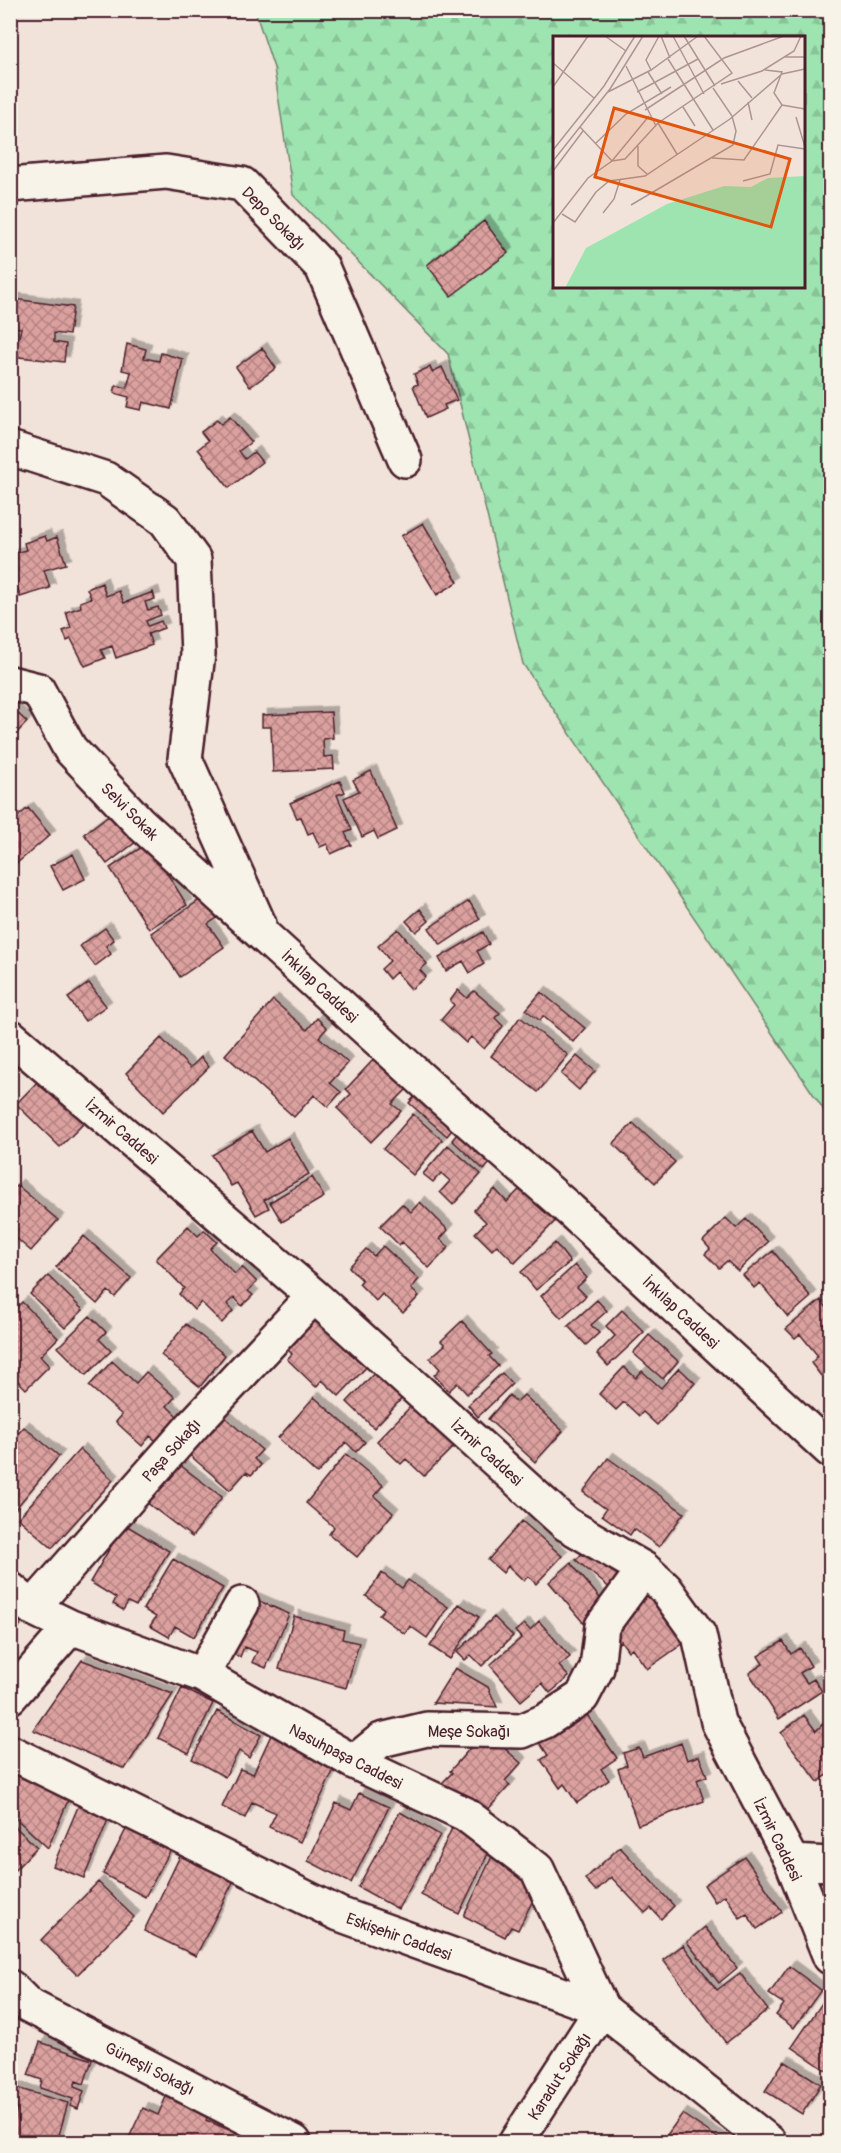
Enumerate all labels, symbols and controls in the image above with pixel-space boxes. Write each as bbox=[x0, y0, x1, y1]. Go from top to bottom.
inset map bbox=[553, 36, 805, 288]
street label: Depo Sokağı bbox=[237, 183, 309, 255]
street label: Selvi Sokak bbox=[96, 779, 162, 845]
street label: İnkılap Caddesi bbox=[277, 946, 362, 1028]
street label: İzmir Caddesi bbox=[81, 1095, 162, 1169]
street label: İnkılap Caddesi bbox=[638, 1272, 723, 1354]
street label: Paşa Sokağı bbox=[138, 1415, 205, 1486]
street label: İzmir Caddesi bbox=[446, 1415, 527, 1490]
street label: Nasuhpaşa Caddesi bbox=[285, 1720, 406, 1794]
street label: Meşe Sokağı bbox=[428, 1722, 510, 1742]
street label: İzmir Caddesi bbox=[748, 1795, 806, 1884]
street label: Eskişehir Caddesi bbox=[343, 1909, 454, 1965]
street label: Karadut Sokağı bbox=[524, 2029, 596, 2124]
street label: Güneşli Sokağı bbox=[101, 2038, 198, 2100]

